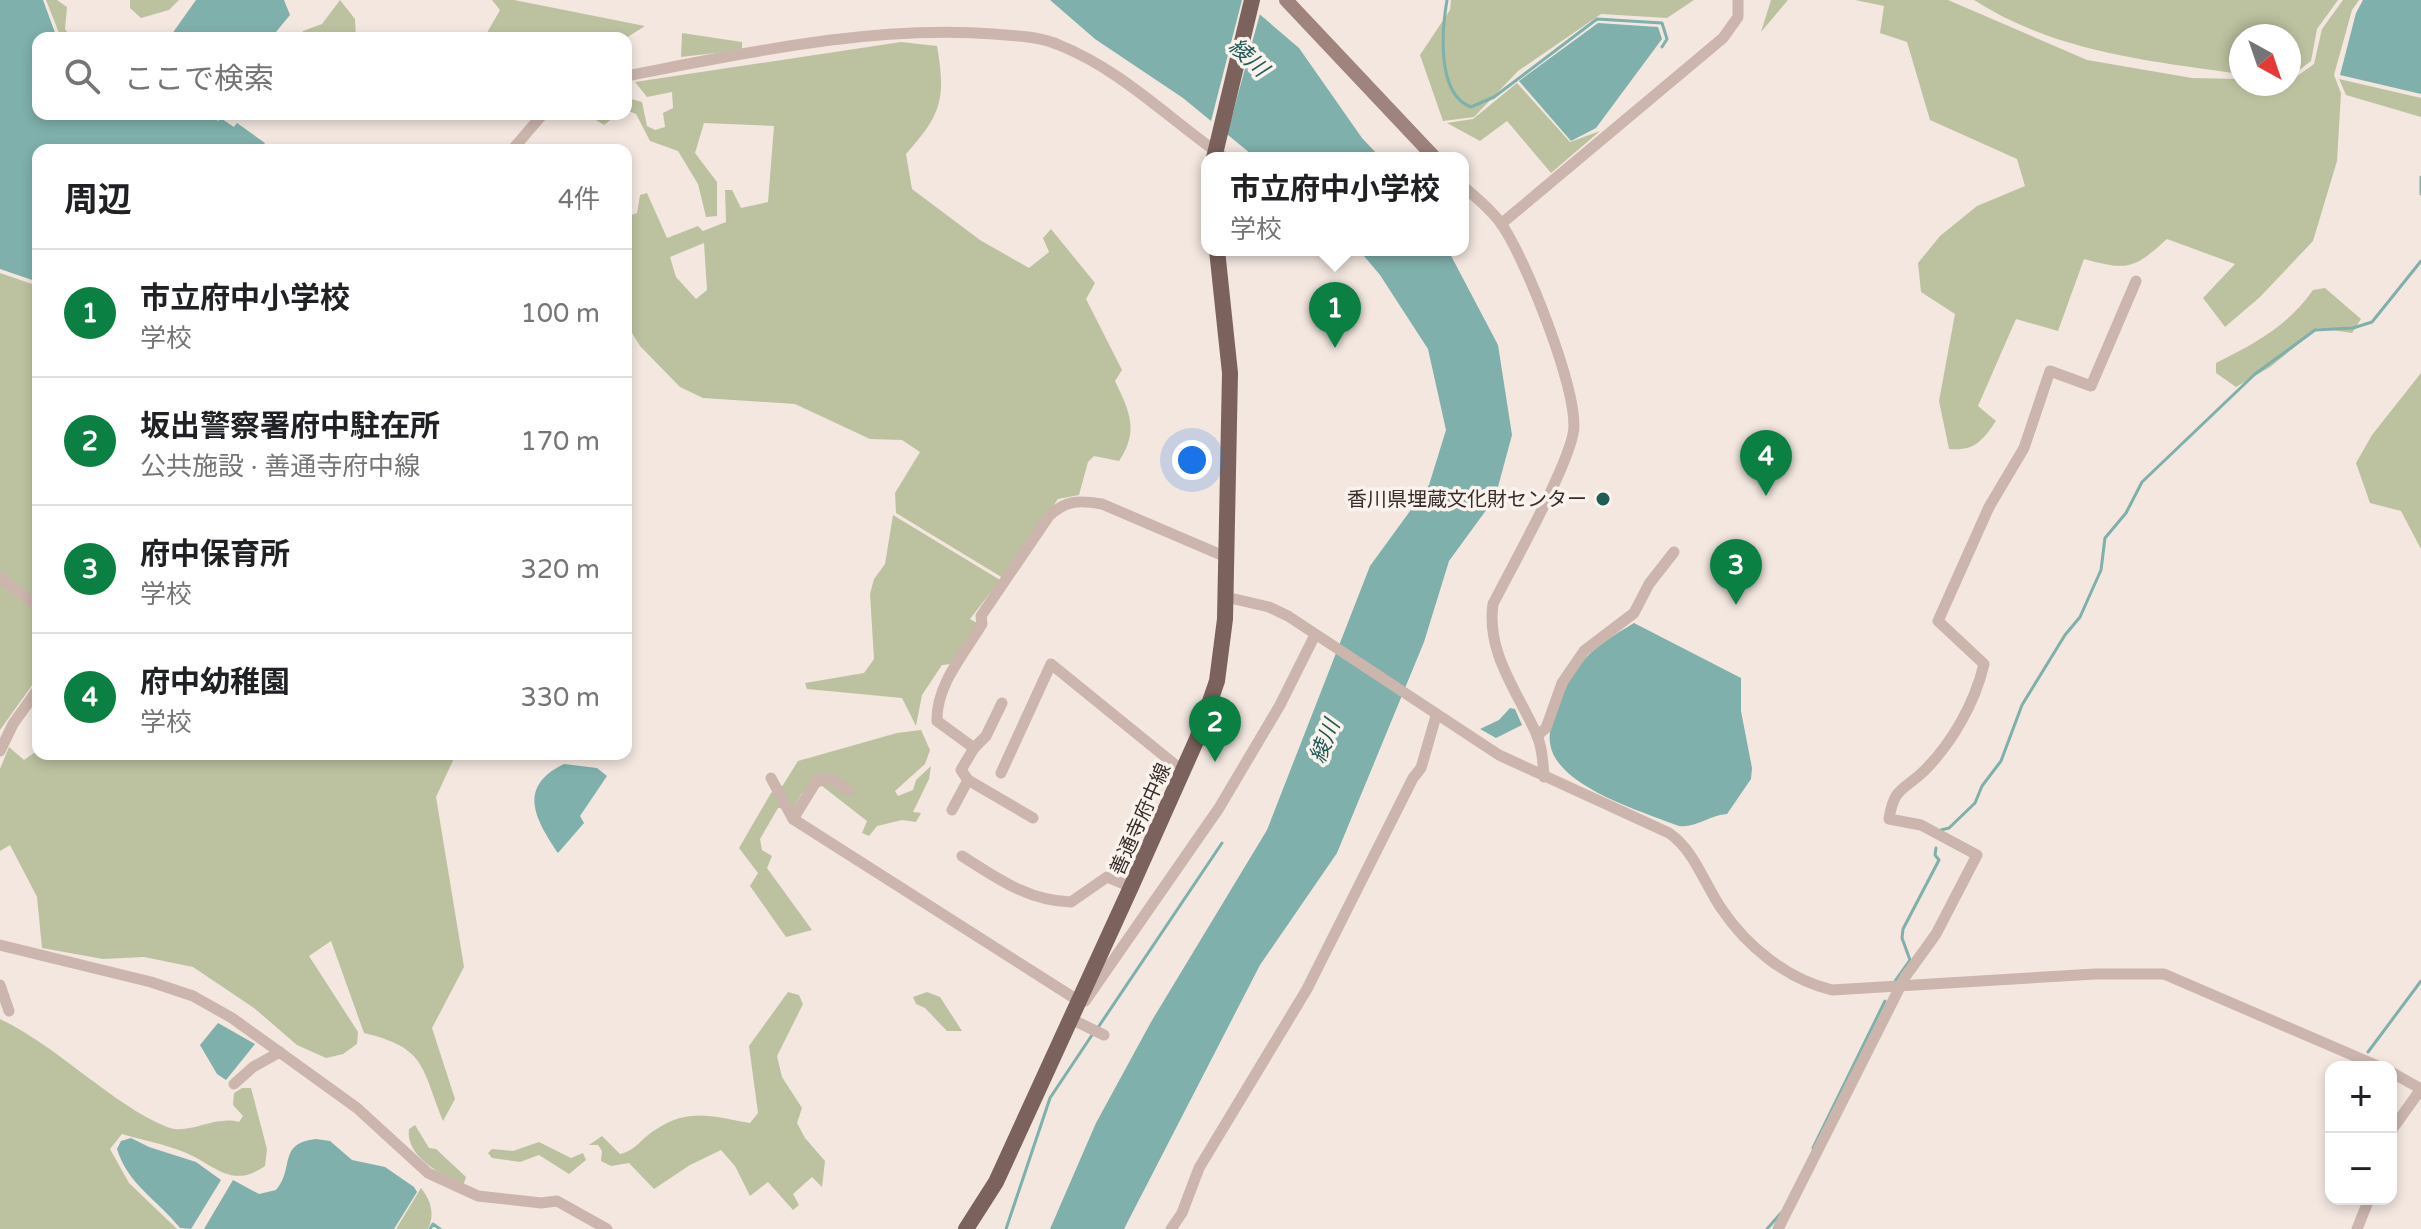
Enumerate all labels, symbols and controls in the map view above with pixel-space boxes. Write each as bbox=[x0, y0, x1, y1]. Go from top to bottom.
north arrow bbox=[2229, 24, 2301, 96]
search box bbox=[32, 32, 632, 120]
water label: 綾川 bbox=[1223, 33, 1275, 84]
icon: search bbox=[60, 54, 104, 98]
text: ここで検索 bbox=[124, 61, 274, 98]
popup bbox=[1201, 152, 1469, 256]
text: 市立府中小学校 bbox=[1230, 171, 1440, 208]
text: 周辺 bbox=[64, 180, 132, 221]
text: 4件 bbox=[558, 184, 600, 215]
text: 学校 bbox=[1230, 214, 1282, 245]
text: 市立府中小学校 bbox=[140, 280, 350, 317]
pin: 1 bbox=[1309, 282, 1361, 348]
text: 1 bbox=[82, 298, 98, 329]
text: 100 m bbox=[520, 298, 600, 329]
text: 学校 bbox=[140, 323, 192, 354]
text: 坂出警察署府中駐在所 bbox=[140, 408, 440, 445]
text: 2 bbox=[82, 426, 98, 457]
text: 170 m bbox=[520, 426, 600, 457]
pin: 4 bbox=[1740, 430, 1792, 496]
your location bbox=[1172, 440, 1212, 480]
text: 公共施設 · 善通寺府中線 bbox=[140, 451, 420, 482]
place label: 香川県埋蔵文化財センター bbox=[1347, 488, 1587, 512]
marker: 香川県埋蔵文化財センター bbox=[1594, 490, 1612, 508]
text: 府中保育所 bbox=[140, 536, 290, 573]
pin: 3 bbox=[1710, 539, 1762, 605]
text: 3 bbox=[82, 554, 98, 585]
text: 320 m bbox=[520, 554, 600, 585]
text: 学校 bbox=[140, 579, 192, 610]
text: 府中幼稚園 bbox=[140, 664, 290, 701]
text: 4 bbox=[82, 682, 98, 713]
text: 330 m bbox=[520, 682, 600, 713]
pin: 2 bbox=[1189, 696, 1241, 762]
text: 学校 bbox=[140, 707, 192, 738]
water label: 綾川 bbox=[1305, 714, 1346, 767]
street label: 善通寺府中線 bbox=[1106, 760, 1176, 879]
map controls bbox=[2325, 1061, 2397, 1205]
button: + bbox=[2325, 1061, 2397, 1133]
button: − bbox=[2325, 1133, 2397, 1205]

